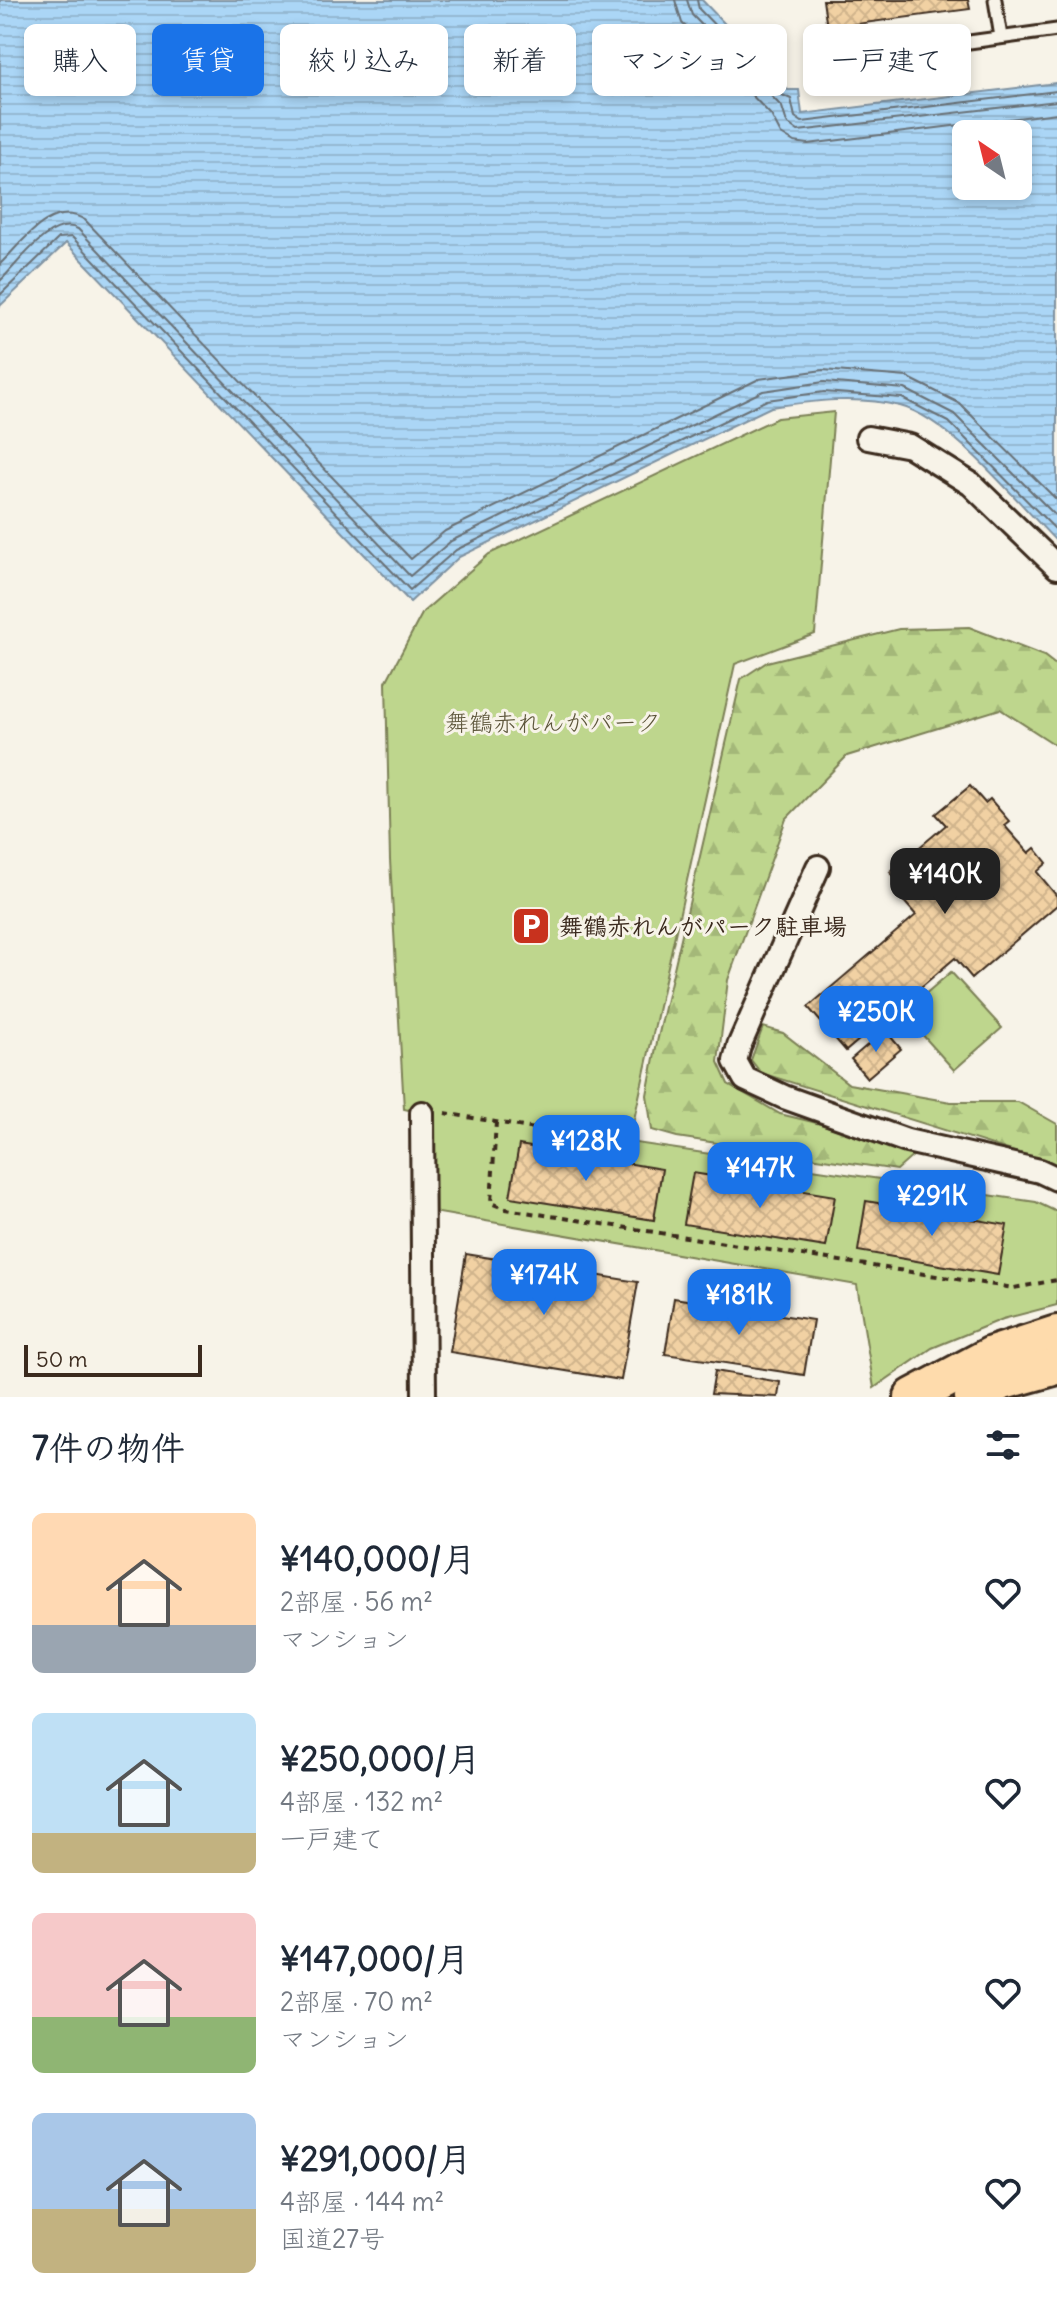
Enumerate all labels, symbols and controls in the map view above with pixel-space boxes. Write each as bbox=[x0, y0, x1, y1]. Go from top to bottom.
chip: 購入 bbox=[24, 24, 136, 96]
chip: 賃貸 bbox=[152, 24, 264, 96]
chip: 絞り込み bbox=[280, 24, 448, 96]
chip: 新着 bbox=[464, 24, 576, 96]
chip: マンション bbox=[592, 24, 787, 96]
chip: 一戸建て bbox=[803, 24, 971, 96]
north arrow bbox=[952, 120, 1032, 200]
map controls bbox=[952, 120, 1032, 200]
park label: 舞鶴赤れんがパーク bbox=[445, 707, 661, 737]
pin: ¥140K bbox=[889, 848, 1001, 916]
text: ¥140K bbox=[908, 857, 982, 890]
parking icon: 舞鶴赤れんがパーク駐車場 bbox=[510, 905, 552, 947]
place label: 舞鶴赤れんがパーク駐車場 bbox=[559, 911, 847, 941]
pin: ¥250K bbox=[820, 986, 932, 1054]
text: ¥250K bbox=[837, 995, 915, 1028]
pin: ¥128K bbox=[530, 1115, 642, 1183]
text: ¥128K bbox=[551, 1124, 621, 1157]
pin: ¥147K bbox=[704, 1142, 816, 1210]
text: ¥147K bbox=[725, 1151, 795, 1184]
pin: ¥291K bbox=[876, 1170, 988, 1238]
text: ¥291K bbox=[897, 1179, 967, 1212]
pin: ¥174K bbox=[488, 1249, 600, 1317]
text: ¥174K bbox=[510, 1258, 578, 1291]
pin: ¥181K bbox=[683, 1269, 795, 1337]
text: ¥181K bbox=[706, 1278, 772, 1311]
scale bar bbox=[24, 1341, 202, 1377]
text: 50 m bbox=[36, 1345, 88, 1373]
icon: filters bbox=[981, 1423, 1025, 1467]
text: 7件の物件 bbox=[32, 1426, 185, 1469]
text: ¥140,000/月 bbox=[280, 1537, 476, 1580]
icon: home bbox=[96, 1545, 192, 1641]
icon: heart bbox=[981, 1571, 1025, 1615]
text: 2部屋 · 56 m² bbox=[280, 1585, 433, 1618]
text: マンション bbox=[280, 1622, 409, 1655]
text: ¥250,000/月 bbox=[280, 1737, 481, 1780]
icon: home bbox=[96, 1745, 192, 1841]
icon: heart bbox=[981, 1771, 1025, 1815]
text: 4部屋 · 132 m² bbox=[280, 1785, 443, 1818]
text: 一戸建て bbox=[280, 1822, 384, 1855]
text: ¥147,000/月 bbox=[280, 1937, 470, 1980]
icon: home bbox=[96, 1945, 192, 2041]
icon: heart bbox=[981, 1971, 1025, 2015]
text: 2部屋 · 70 m² bbox=[280, 1985, 433, 2018]
text: マンション bbox=[280, 2022, 409, 2055]
text: ¥291,000/月 bbox=[280, 2137, 472, 2180]
icon: home bbox=[96, 2145, 192, 2241]
icon: heart bbox=[981, 2171, 1025, 2215]
text: 4部屋 · 144 m² bbox=[280, 2185, 444, 2218]
text: 国道27号 bbox=[280, 2222, 385, 2255]

